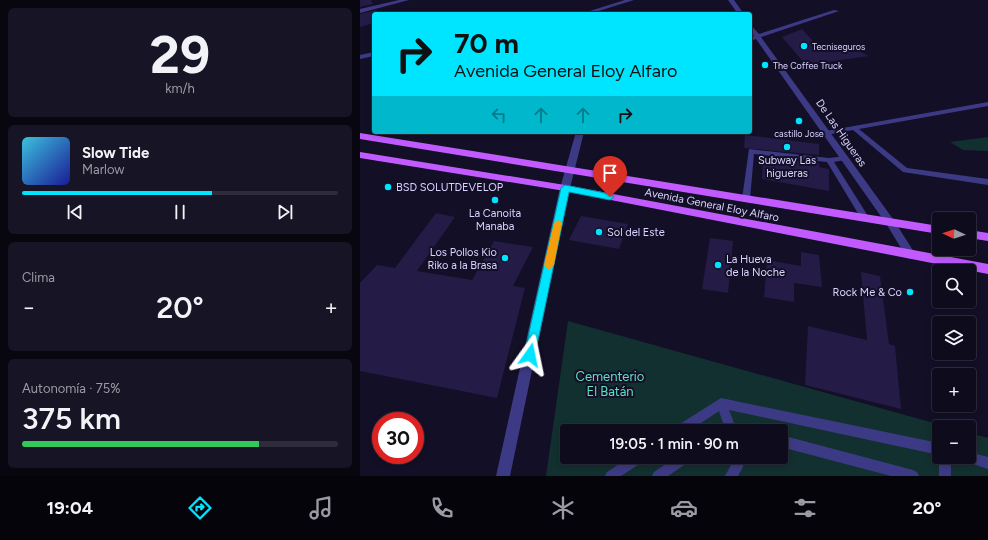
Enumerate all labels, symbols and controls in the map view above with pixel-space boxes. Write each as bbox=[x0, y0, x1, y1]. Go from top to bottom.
text: 29 bbox=[150, 24, 210, 86]
text: 70 m bbox=[454, 26, 519, 60]
icon: right bbox=[388, 28, 440, 80]
marker: Tecniseguros bbox=[799, 41, 809, 51]
place label: Tecniseguros bbox=[812, 41, 865, 52]
text: Avenida General Eloy Alfaro bbox=[454, 60, 678, 82]
marker: The Coffee Truck bbox=[760, 60, 770, 70]
place label: The Coffee Truck bbox=[773, 60, 843, 71]
text: km/h bbox=[165, 81, 195, 96]
street label: De Las Higueras bbox=[813, 97, 869, 169]
icon: left bbox=[488, 104, 510, 126]
icon: ahead bbox=[530, 104, 552, 126]
icon: ahead bbox=[572, 104, 594, 126]
icon: right bbox=[614, 104, 636, 126]
marker: castillo Jose bbox=[794, 116, 804, 126]
place label: castillo Jose bbox=[774, 128, 824, 139]
marker: Subway Las higueras bbox=[782, 142, 792, 152]
text: Slow Tide bbox=[82, 144, 149, 162]
place label: Subway Las higueras bbox=[758, 154, 816, 180]
pin bbox=[593, 156, 627, 197]
text: Marlow bbox=[82, 162, 124, 177]
icon: arrive bbox=[599, 162, 621, 184]
place label: BSD SOLUTDEVELOP bbox=[396, 181, 504, 194]
marker: BSD SOLUTDEVELOP bbox=[383, 182, 393, 192]
street label: Avenida General Eloy Alfaro bbox=[644, 186, 780, 224]
marker: La Canoita Manaba bbox=[490, 195, 500, 205]
icon: previous bbox=[64, 201, 86, 223]
icon: pause bbox=[169, 201, 191, 223]
icon: next bbox=[274, 201, 296, 223]
place label: La Canoita Manaba bbox=[469, 207, 521, 233]
north arrow bbox=[932, 212, 976, 256]
map controls bbox=[932, 212, 976, 464]
place label: Sol del Este bbox=[607, 226, 665, 239]
marker: Sol del Este bbox=[594, 227, 604, 237]
place label: Los Pollos Kio Riko a la Brasa bbox=[427, 246, 497, 272]
marker: Los Pollos Kio Riko a la Brasa bbox=[500, 253, 510, 263]
place label: La Hueva de la Noche bbox=[726, 253, 785, 279]
marker: La Hueva de la Noche bbox=[713, 260, 723, 270]
button: search bbox=[932, 264, 976, 308]
text: Clima bbox=[22, 270, 55, 285]
place label: Rock Me & Co bbox=[833, 286, 902, 299]
marker: Rock Me & Co bbox=[905, 287, 915, 297]
text: 20° bbox=[156, 289, 204, 326]
text: − bbox=[22, 294, 36, 321]
text: + bbox=[324, 294, 338, 321]
button: layers bbox=[932, 316, 976, 360]
position arrow bbox=[509, 334, 551, 376]
button: + bbox=[932, 368, 976, 412]
park label: Cementerio El Batán bbox=[576, 369, 644, 399]
text: Autonomía · 75% bbox=[22, 381, 120, 396]
text: 375 km bbox=[22, 400, 121, 437]
speed limit sign: 30 bbox=[372, 412, 424, 464]
button: − bbox=[932, 420, 976, 464]
text: 19:05 · 1 min · 90 m bbox=[609, 435, 739, 453]
icon: directions bbox=[186, 494, 214, 522]
icon: music bbox=[307, 494, 335, 522]
icon: phone bbox=[428, 494, 456, 522]
icon: climate bbox=[549, 494, 577, 522]
icon: car bbox=[670, 494, 698, 522]
icon: filters bbox=[791, 494, 819, 522]
text: 19:04 bbox=[47, 497, 93, 519]
text: 20° bbox=[912, 497, 941, 519]

